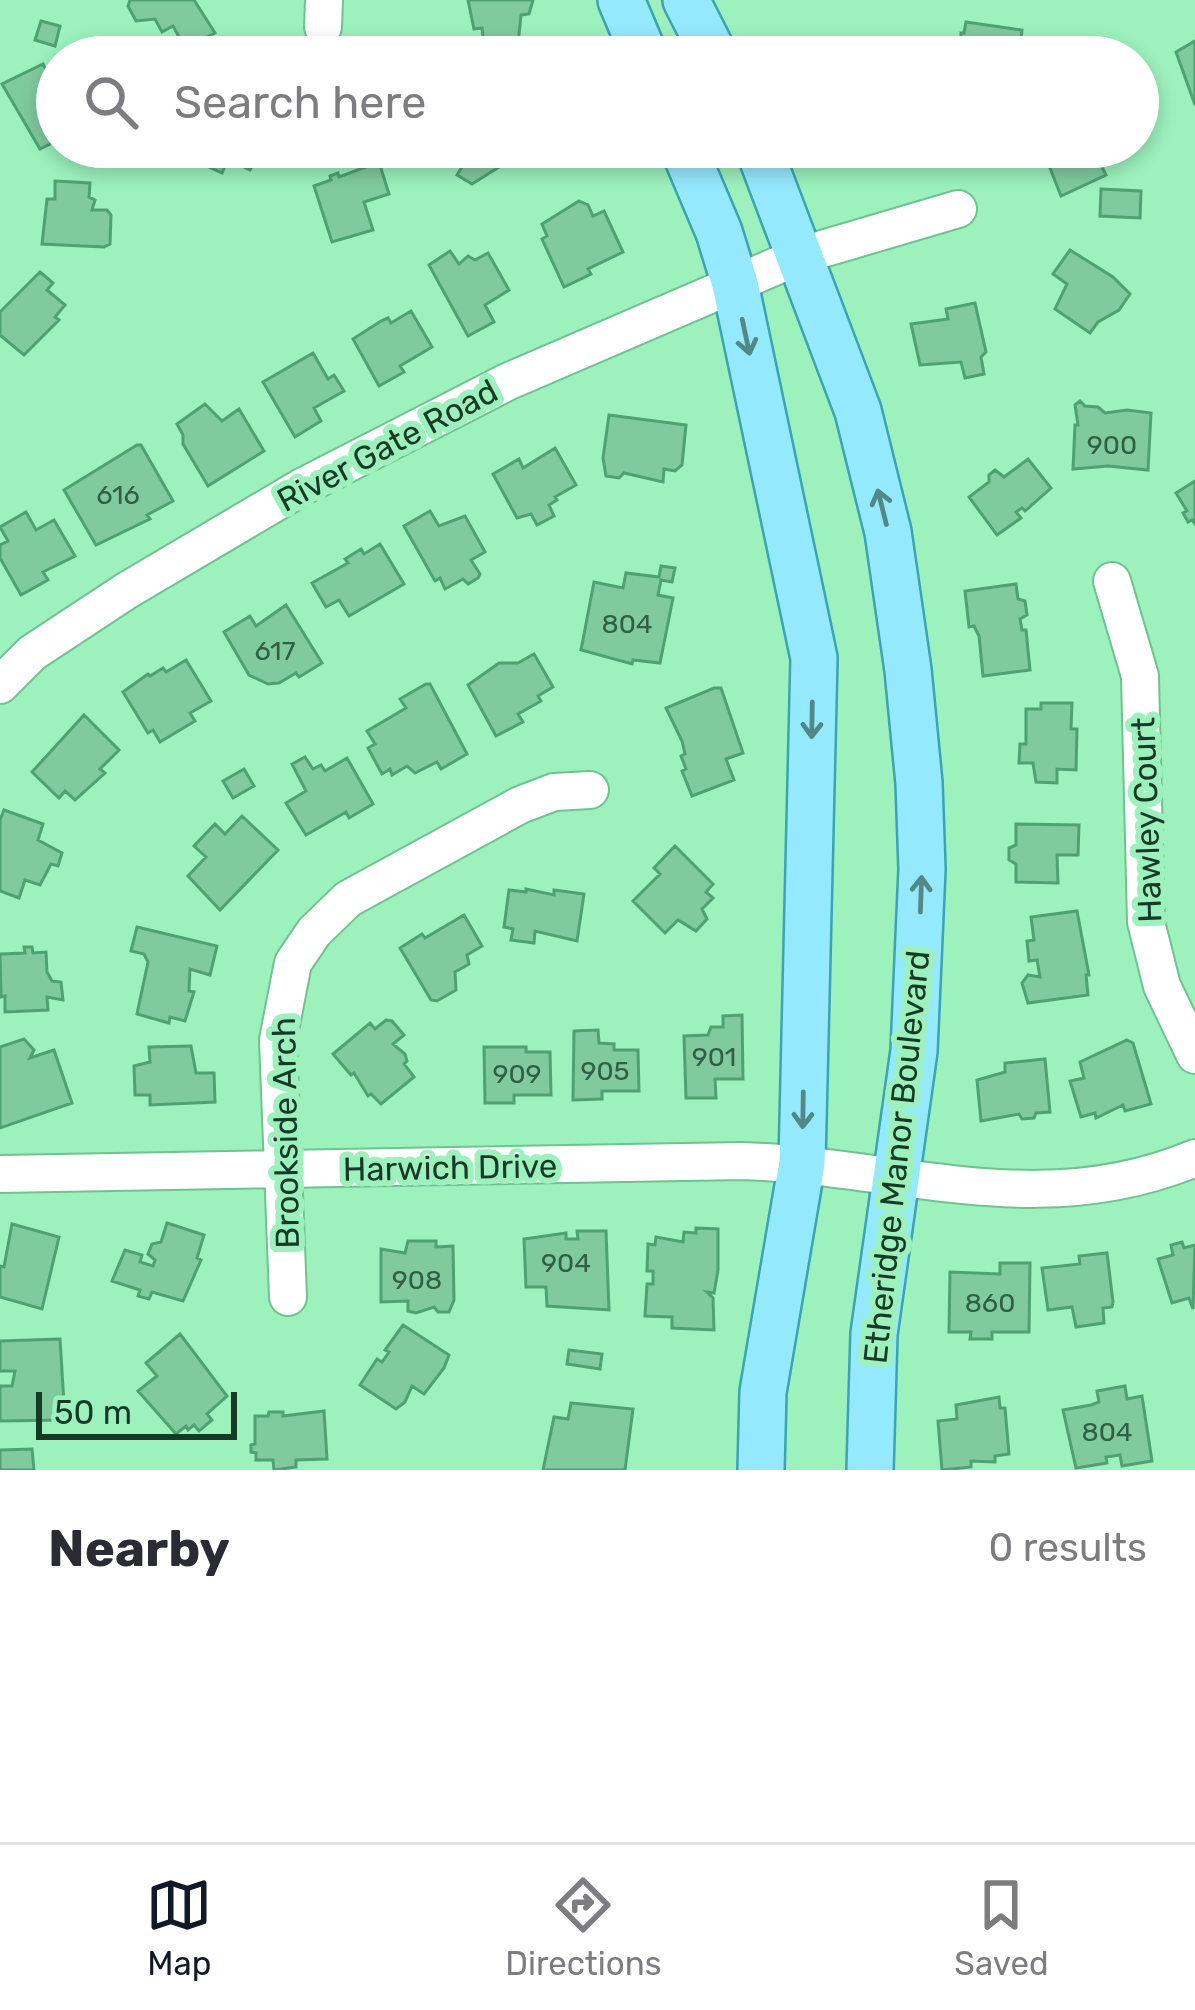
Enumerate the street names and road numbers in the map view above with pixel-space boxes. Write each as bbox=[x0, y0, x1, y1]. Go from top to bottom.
street label: River Gate Road bbox=[270, 371, 504, 520]
street label: Hawley Court bbox=[1123, 716, 1170, 923]
street label: Etheridge Manor Boulevard bbox=[855, 949, 938, 1366]
street label: Brookside Arch bbox=[264, 1017, 307, 1249]
street label: Harwich Drive bbox=[342, 1146, 558, 1189]

